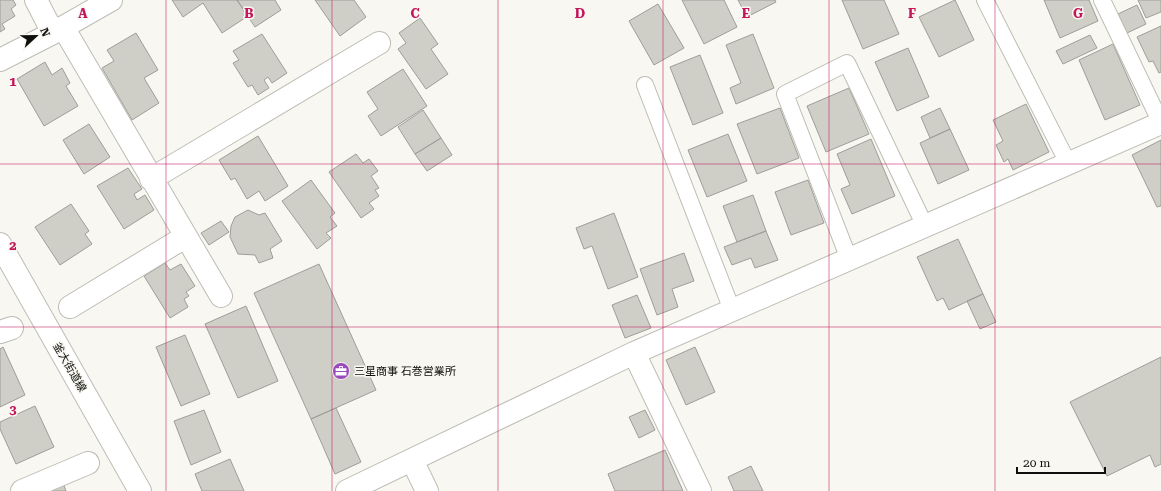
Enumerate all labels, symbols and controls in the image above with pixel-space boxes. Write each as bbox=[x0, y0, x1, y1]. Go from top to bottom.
text: A bbox=[78, 6, 88, 21]
text: B bbox=[244, 6, 254, 21]
text: C bbox=[410, 6, 420, 21]
text: D bbox=[575, 6, 585, 21]
text: E bbox=[742, 6, 750, 21]
text: F bbox=[908, 6, 916, 21]
text: G bbox=[1073, 6, 1083, 21]
north arrow bbox=[16, 16, 56, 56]
text: N bbox=[37, 26, 53, 39]
text: 1 bbox=[9, 74, 17, 89]
text: 2 bbox=[9, 238, 17, 253]
street label: 釜大街道線 bbox=[50, 340, 89, 394]
office icon: 三星商事 石巻営業所 bbox=[331, 361, 351, 381]
place label: 三星商事 石巻営業所 bbox=[354, 365, 457, 378]
text: 3 bbox=[9, 402, 17, 417]
scale bar bbox=[1017, 449, 1105, 475]
text: 20 m bbox=[1023, 456, 1050, 470]

